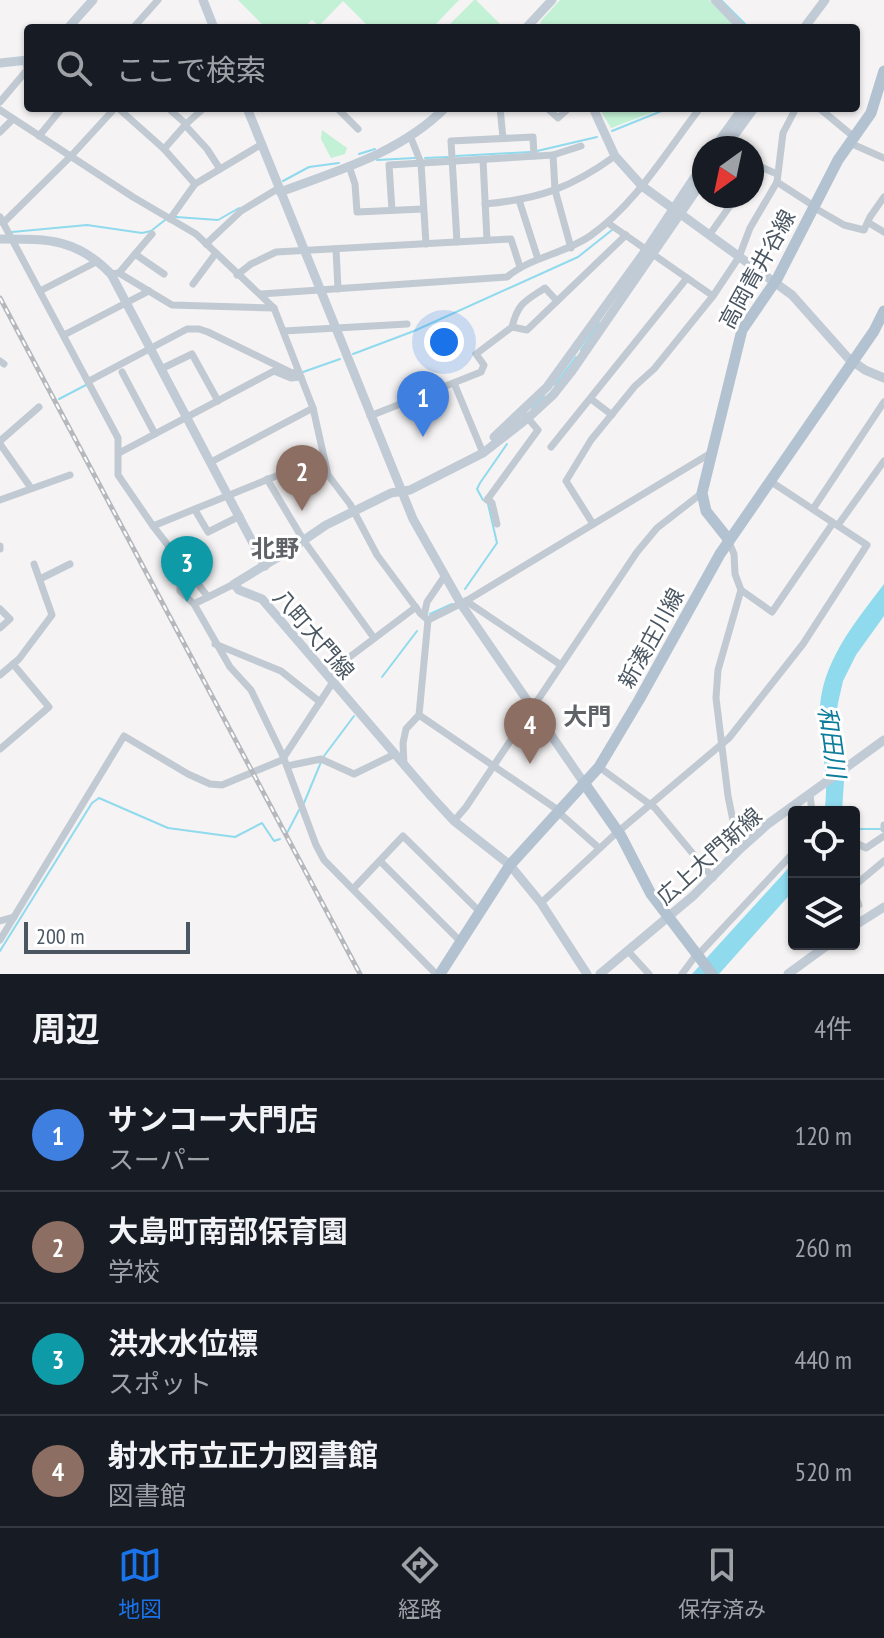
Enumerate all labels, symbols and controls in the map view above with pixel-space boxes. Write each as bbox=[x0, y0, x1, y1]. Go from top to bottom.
search box bbox=[24, 24, 860, 112]
icon: search bbox=[52, 46, 96, 90]
text: ここで検索 bbox=[116, 50, 266, 89]
north arrow bbox=[692, 136, 764, 208]
street label: 高岡青井谷線 bbox=[713, 204, 801, 334]
your location bbox=[424, 322, 464, 362]
pin: 1 bbox=[397, 371, 449, 437]
pin: 2 bbox=[276, 445, 328, 511]
district label: 北野 bbox=[251, 533, 299, 564]
pin: 3 bbox=[161, 536, 213, 602]
street label: 八町大門線 bbox=[267, 583, 361, 685]
street label: 新湊庄川線 bbox=[612, 583, 690, 693]
pin: 4 bbox=[504, 698, 556, 764]
district label: 大門 bbox=[563, 701, 611, 732]
water label: 和田川 bbox=[812, 704, 853, 783]
street label: 広上大門新線 bbox=[651, 801, 767, 911]
map controls bbox=[788, 806, 860, 950]
button: locate bbox=[788, 806, 860, 878]
button: layers bbox=[788, 878, 860, 950]
scale bar bbox=[24, 918, 190, 954]
text: 200 m bbox=[36, 922, 85, 950]
text: 周辺 bbox=[32, 1006, 100, 1050]
text: 4件 bbox=[814, 1012, 852, 1045]
text: サンコー大門店 bbox=[108, 1099, 318, 1138]
text: 1 bbox=[52, 1119, 64, 1152]
text: 120 m bbox=[794, 1119, 852, 1152]
text: スーパー bbox=[108, 1143, 212, 1176]
text: 大島町南部保育園 bbox=[108, 1211, 348, 1250]
text: 2 bbox=[52, 1231, 64, 1264]
text: 260 m bbox=[794, 1231, 852, 1264]
text: 学校 bbox=[108, 1255, 160, 1288]
text: 洪水水位標 bbox=[108, 1323, 258, 1362]
text: 3 bbox=[52, 1343, 64, 1376]
text: 440 m bbox=[794, 1343, 852, 1376]
text: スポット bbox=[108, 1367, 212, 1400]
text: 射水市立正力図書館 bbox=[108, 1435, 378, 1474]
text: 4 bbox=[52, 1455, 64, 1488]
text: 520 m bbox=[794, 1455, 852, 1488]
text: 図書館 bbox=[108, 1479, 186, 1512]
tab: 地図 bbox=[118, 1543, 162, 1623]
tab: 経路 bbox=[398, 1543, 442, 1623]
tab: 保存済み bbox=[678, 1543, 766, 1623]

